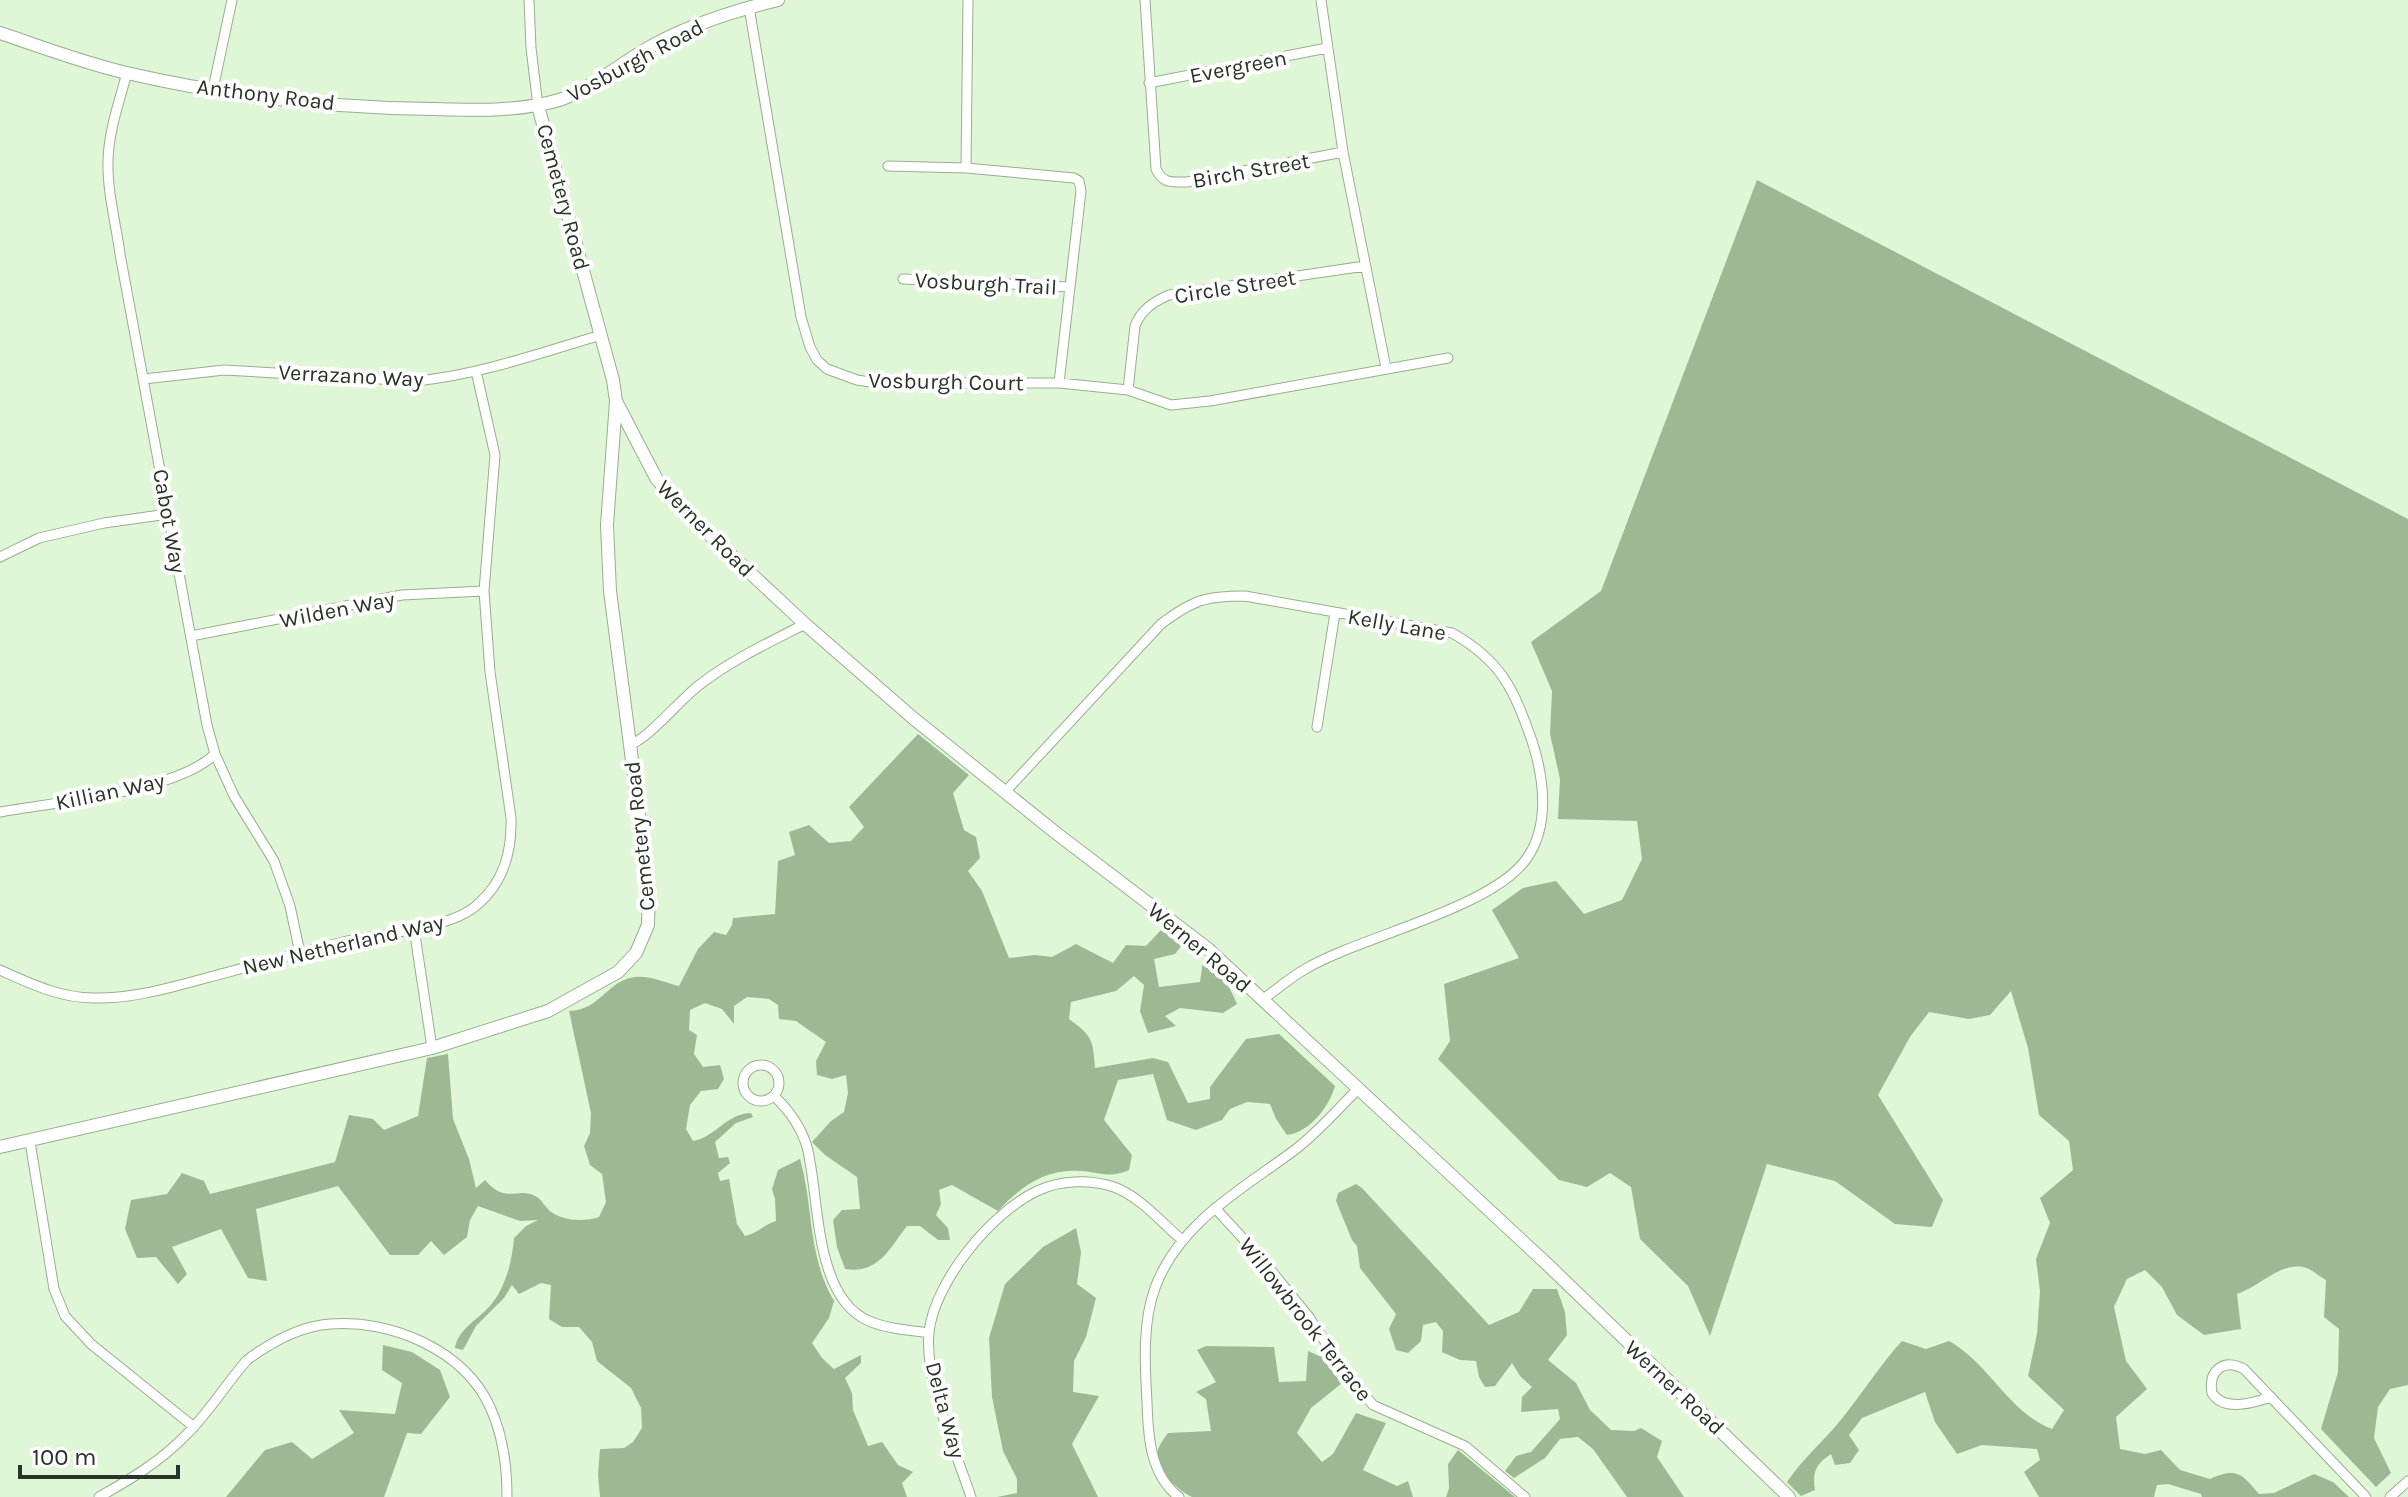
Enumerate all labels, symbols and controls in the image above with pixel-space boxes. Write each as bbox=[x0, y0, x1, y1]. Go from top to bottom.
street label: Vosburgh Road bbox=[563, 14, 708, 108]
street label: Evergreen bbox=[1187, 45, 1289, 89]
street label: Anthony Road bbox=[195, 74, 336, 116]
street label: Cemetery Road bbox=[531, 121, 595, 273]
street label: Birch Street bbox=[1191, 148, 1312, 194]
street label: Circle Street bbox=[1173, 265, 1298, 309]
street label: Vosburgh Trail bbox=[914, 267, 1058, 301]
street label: Verrazano Way bbox=[278, 359, 424, 393]
street label: Vosburgh Court bbox=[868, 368, 1024, 396]
street label: Cabot Way bbox=[147, 467, 191, 575]
street label: Werner Road bbox=[651, 475, 759, 583]
street label: Wilden Way bbox=[278, 586, 397, 634]
street label: Kelly Lane bbox=[1346, 604, 1448, 646]
street label: Cemetery Road bbox=[619, 760, 661, 912]
street label: Killian Way bbox=[53, 768, 167, 816]
street label: Werner Road bbox=[1143, 897, 1256, 998]
street label: New Netherland Way bbox=[240, 909, 446, 981]
street label: Willowbrook Terrace bbox=[1233, 1233, 1377, 1407]
street label: Werner Road bbox=[1619, 1335, 1729, 1440]
street label: Delta Way bbox=[920, 1359, 970, 1461]
scale bar bbox=[20, 1429, 178, 1479]
text: 100 m bbox=[32, 1443, 97, 1471]

